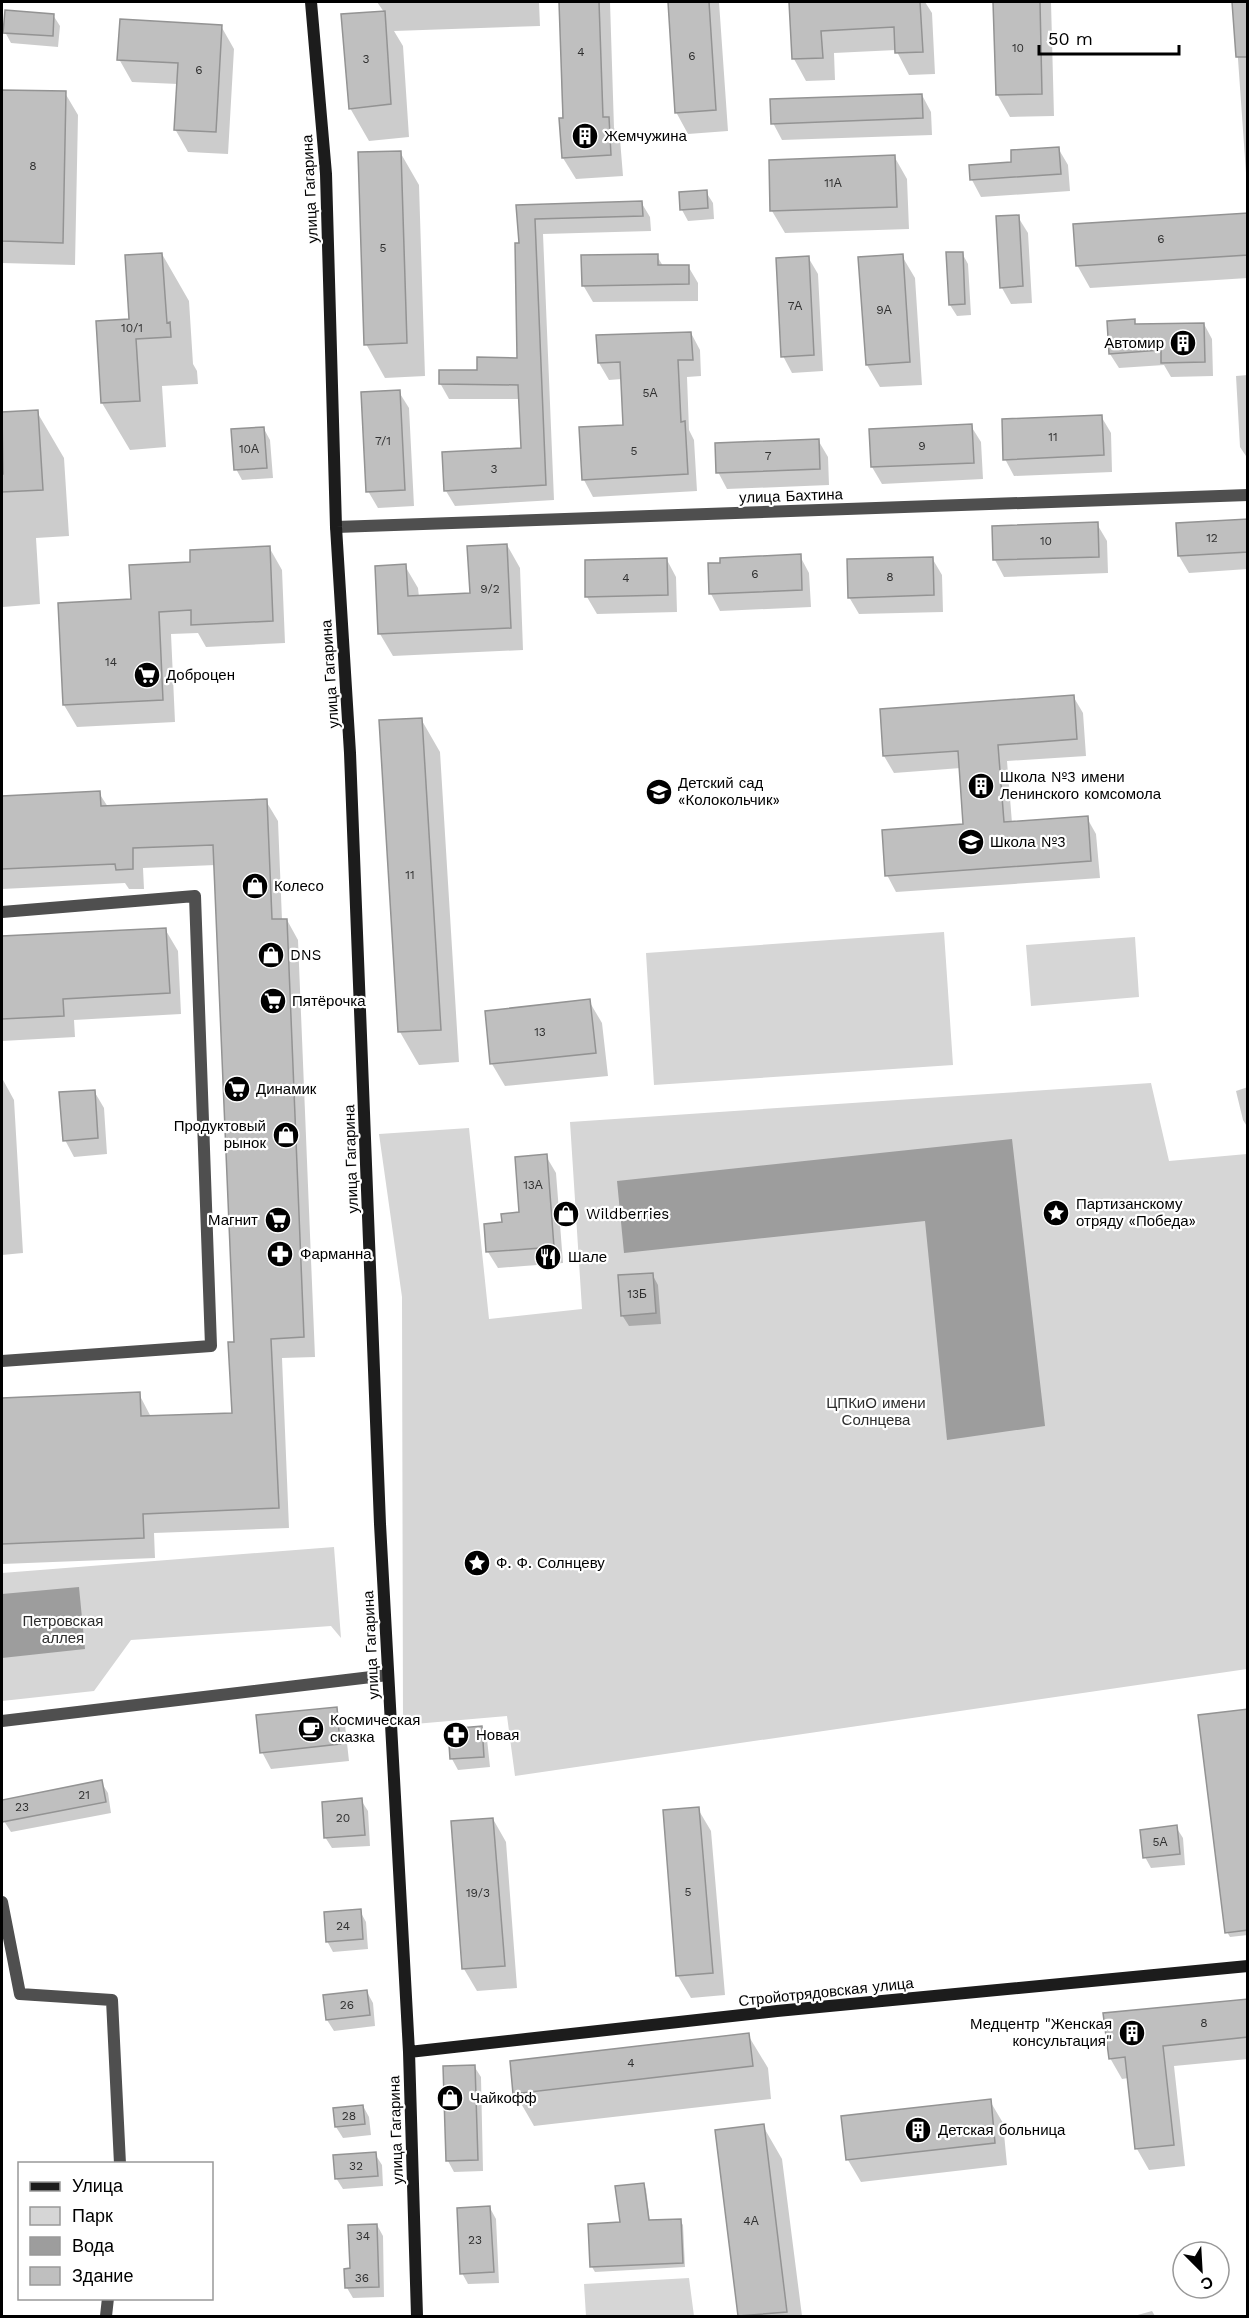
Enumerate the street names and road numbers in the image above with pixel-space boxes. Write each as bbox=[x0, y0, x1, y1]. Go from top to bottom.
street label: улица Гагарина bbox=[298, 134, 322, 244]
street label: улица Бахтина bbox=[739, 485, 844, 507]
street label: улица Гагарина bbox=[317, 618, 343, 729]
street label: улица Гагарина bbox=[340, 1104, 362, 1214]
street label: улица Гагарина bbox=[359, 1590, 383, 1700]
street label: Стройотрядовская улица bbox=[738, 1974, 915, 2010]
street label: улица Гагарина bbox=[385, 2075, 407, 2185]

